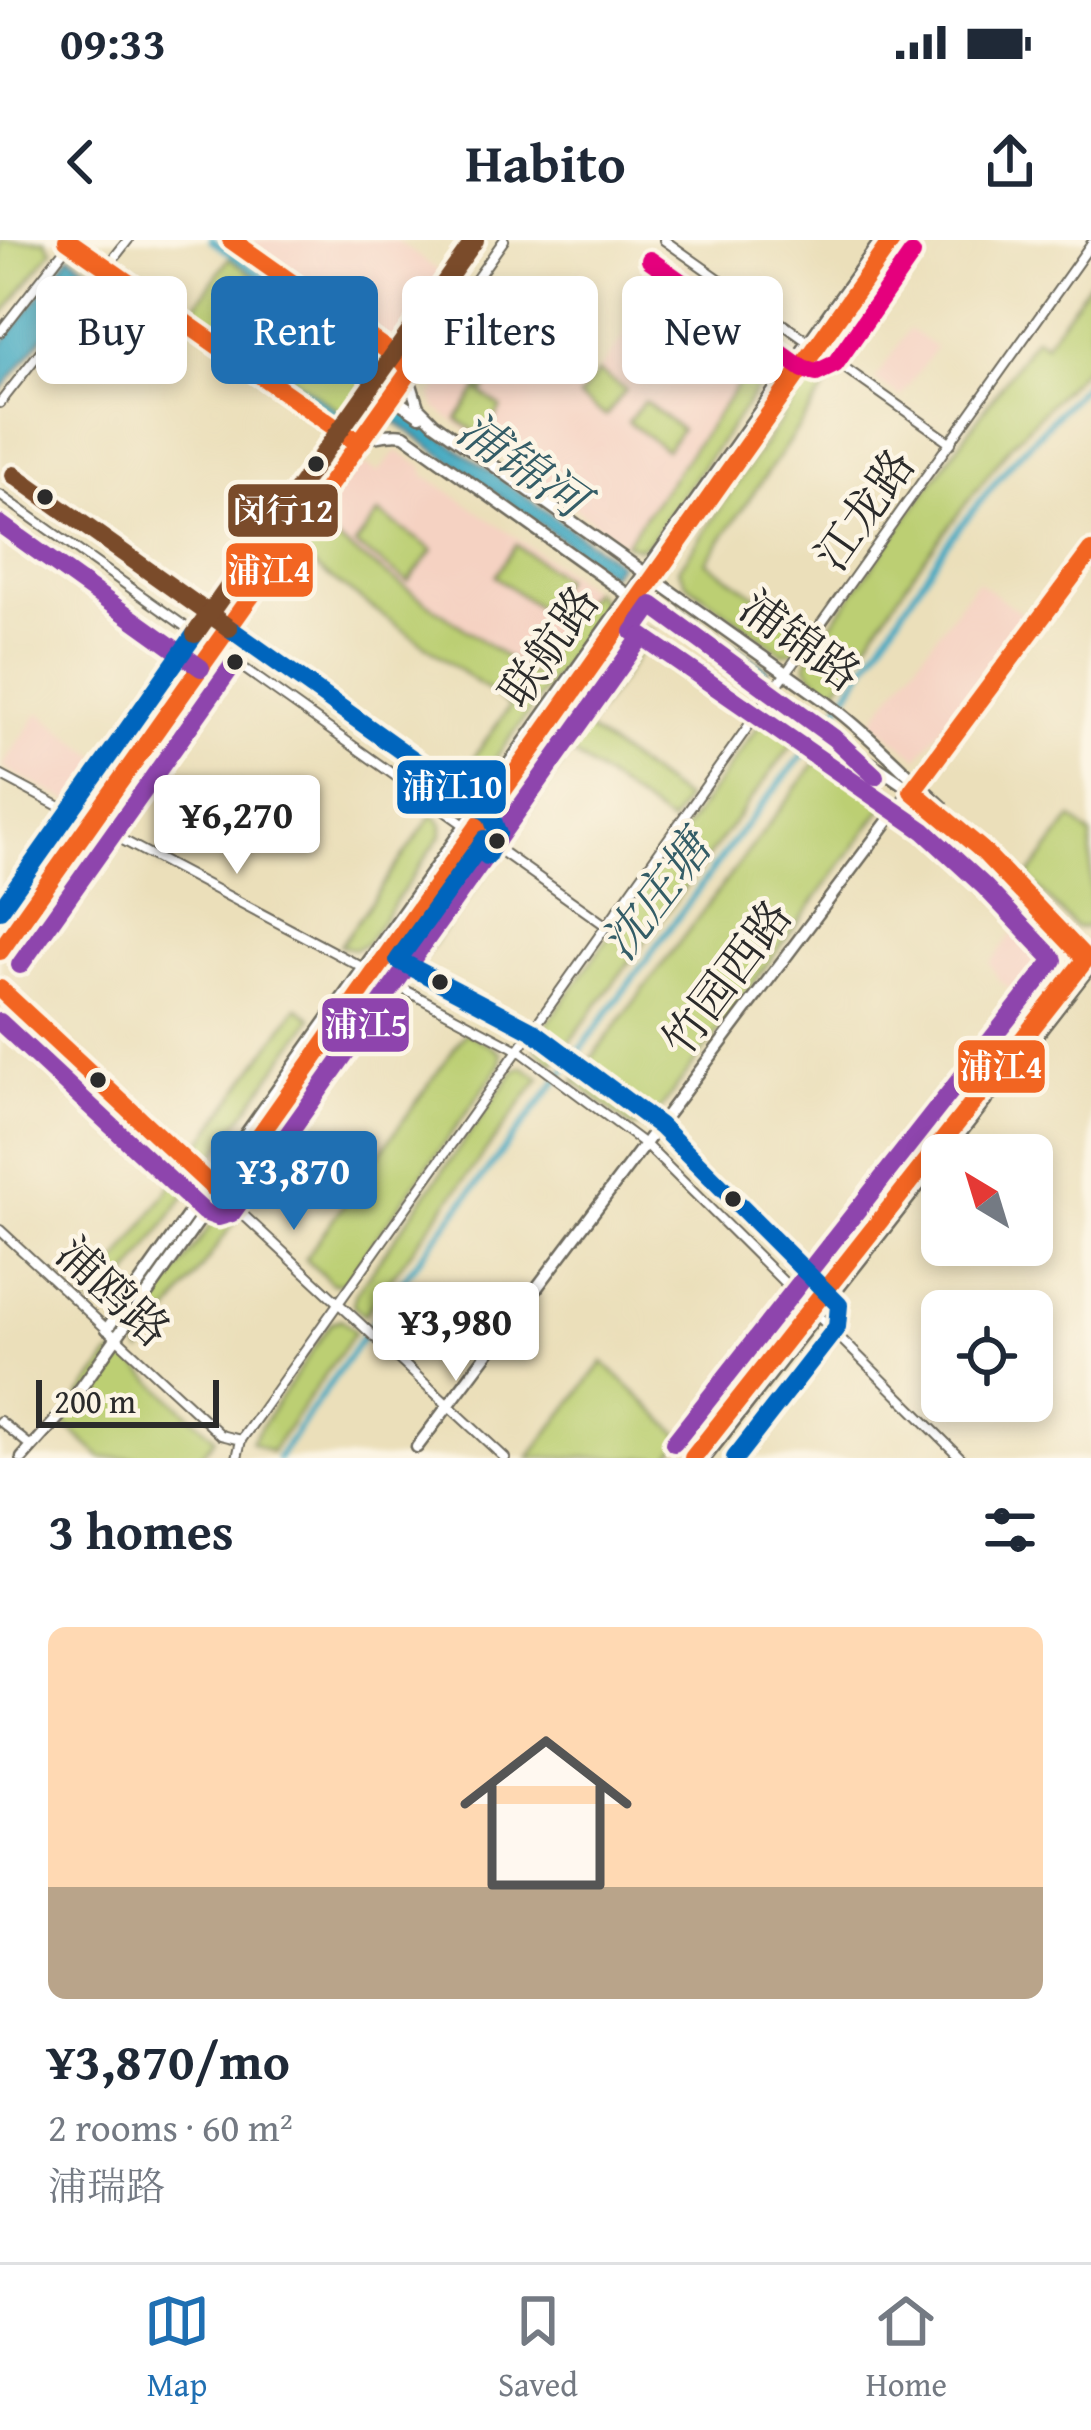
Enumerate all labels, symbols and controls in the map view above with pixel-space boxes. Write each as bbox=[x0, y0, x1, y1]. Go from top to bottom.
text: 09:33 bbox=[60, 10, 166, 75]
text: Habito bbox=[465, 123, 626, 202]
icon: back bbox=[48, 129, 114, 195]
icon: share bbox=[977, 129, 1043, 195]
chip: Buy bbox=[36, 276, 187, 384]
chip: Rent bbox=[211, 276, 378, 384]
chip: Filters bbox=[402, 276, 598, 384]
chip: New bbox=[622, 276, 783, 384]
water label: 浦锦河 bbox=[444, 394, 609, 539]
street label: 江龙路 bbox=[799, 435, 929, 583]
unlabelled marker bbox=[305, 453, 327, 475]
line badge: 闵行12 bbox=[226, 482, 340, 539]
unlabelled marker bbox=[34, 486, 56, 508]
text: 闵行12 bbox=[233, 486, 333, 534]
line badge: 浦江4 bbox=[224, 541, 315, 599]
text: 浦江4 bbox=[227, 546, 311, 594]
street label: 联航路 bbox=[483, 572, 613, 720]
street label: 浦锦路 bbox=[727, 574, 875, 706]
unlabelled marker bbox=[224, 651, 246, 673]
line badge: 浦江10 bbox=[395, 758, 508, 816]
text: 浦江10 bbox=[402, 762, 502, 810]
pin: ¥6,270 bbox=[139, 775, 335, 877]
text: ¥6,270 bbox=[181, 785, 293, 842]
water label: 沈庄塘 bbox=[583, 811, 731, 974]
unlabelled marker bbox=[486, 830, 508, 852]
street label: 竹园西路 bbox=[646, 886, 806, 1068]
unlabelled marker bbox=[429, 971, 451, 993]
line badge: 浦江5 bbox=[320, 996, 411, 1054]
text: 浦江5 bbox=[324, 1000, 408, 1048]
line badge: 浦江4 bbox=[956, 1038, 1047, 1095]
text: 浦江4 bbox=[959, 1042, 1043, 1090]
unlabelled marker bbox=[87, 1069, 109, 1091]
pin: ¥3,870 bbox=[196, 1131, 392, 1233]
north arrow bbox=[921, 1134, 1053, 1266]
map controls bbox=[921, 1134, 1053, 1422]
text: ¥3,870 bbox=[238, 1141, 350, 1198]
unlabelled marker bbox=[722, 1188, 744, 1210]
street label: 浦鸥路 bbox=[42, 1221, 186, 1361]
pin: ¥3,980 bbox=[358, 1282, 554, 1384]
button: locate bbox=[921, 1290, 1053, 1422]
text: ¥3,980 bbox=[400, 1292, 512, 1349]
scale bar bbox=[36, 1374, 219, 1427]
text: 200 m bbox=[54, 1377, 136, 1425]
text: 3 homes bbox=[48, 1493, 234, 1568]
icon: filters bbox=[977, 1497, 1043, 1563]
icon: home bbox=[438, 1705, 654, 1921]
text: ¥3,870/mo bbox=[48, 2023, 290, 2098]
text: 2 rooms · 60 m² bbox=[48, 2098, 293, 2155]
text: 浦瑞路 bbox=[48, 2157, 165, 2214]
tab: Map bbox=[144, 2288, 210, 2408]
tab: Saved bbox=[498, 2288, 578, 2408]
tab: Home bbox=[866, 2288, 947, 2408]

